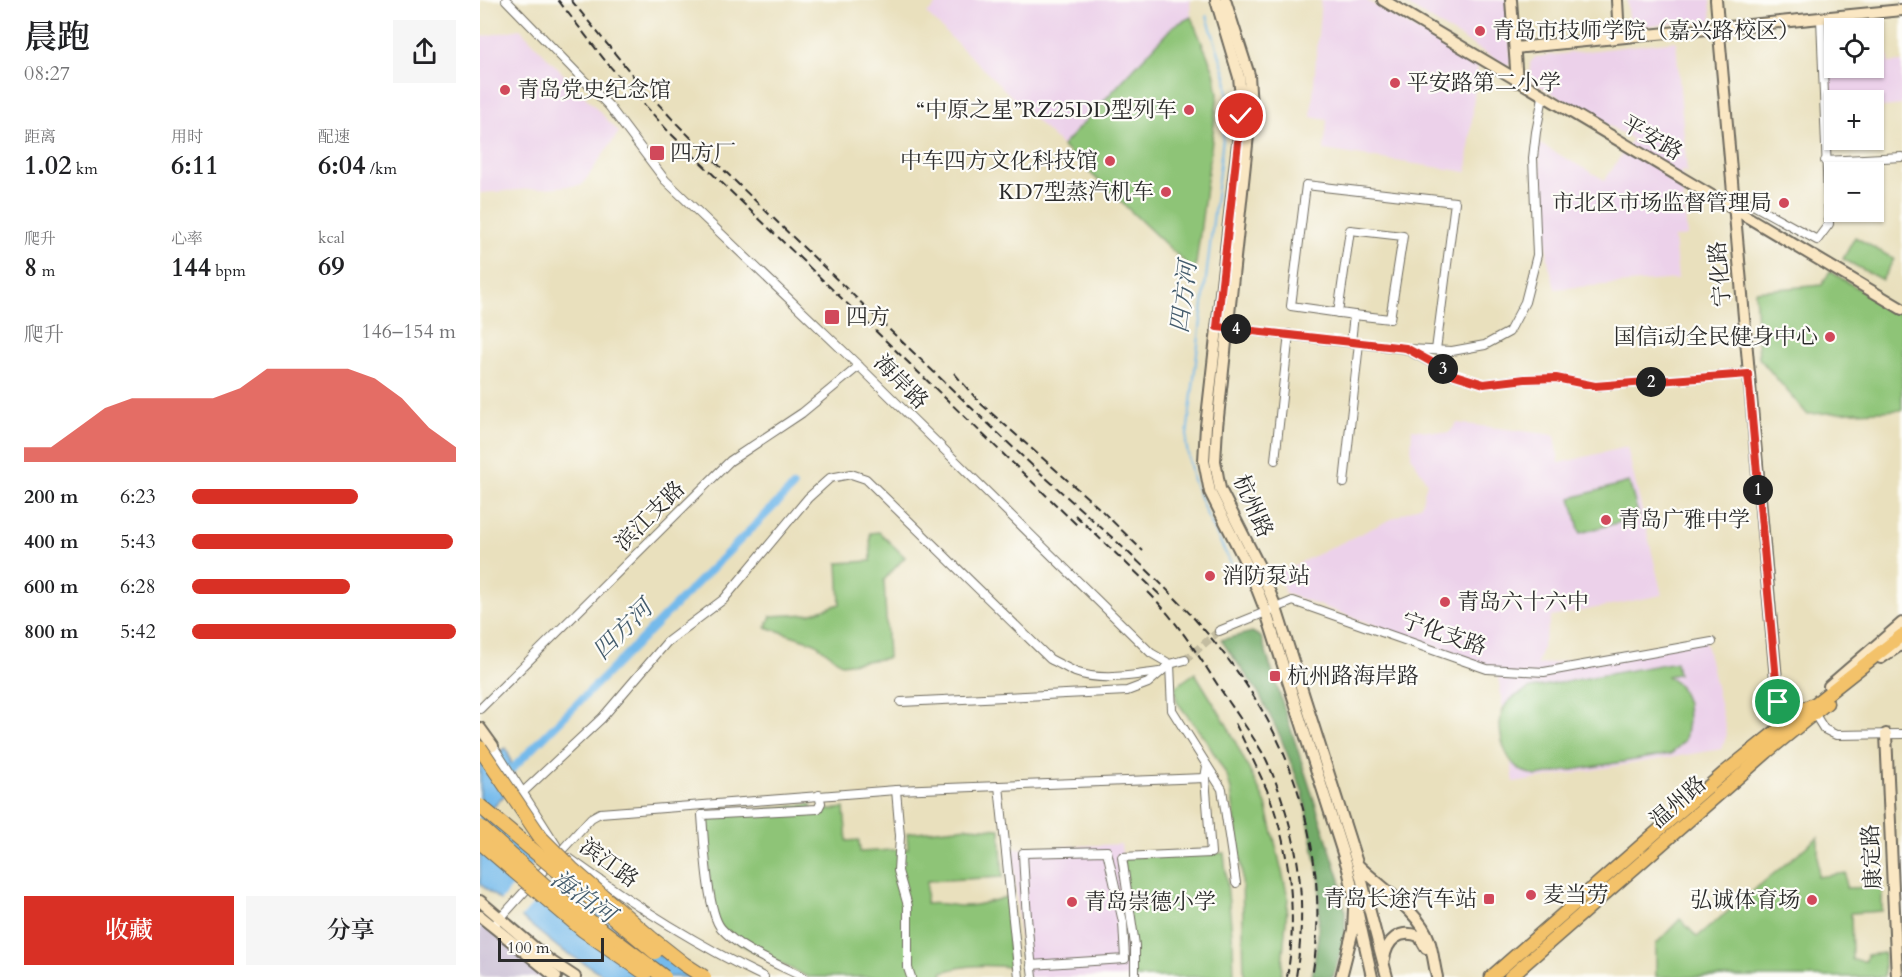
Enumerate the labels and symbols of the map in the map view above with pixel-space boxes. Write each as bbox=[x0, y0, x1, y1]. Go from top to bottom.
place label: 青岛市技师学院（嘉兴路校区） bbox=[1492, 16, 1800, 46]
marker: 青岛市技师学院（嘉兴路校区） bbox=[1473, 24, 1487, 38]
place label: 平安路第二小学 bbox=[1407, 68, 1561, 98]
place label: 青岛党史纪念馆 bbox=[517, 75, 671, 105]
marker: 平安路第二小学 bbox=[1388, 76, 1402, 90]
marker: 青岛党史纪念馆 bbox=[498, 83, 512, 97]
pin bbox=[1215, 90, 1266, 141]
place label: “中原之星”RZ25DD型列车 bbox=[917, 95, 1177, 125]
marker: “中原之星”RZ25DD型列车 bbox=[1182, 103, 1196, 117]
street label: 平安路 bbox=[1616, 109, 1688, 167]
place label: 四方厂 bbox=[670, 138, 736, 168]
marker: 四方厂 bbox=[648, 144, 666, 162]
place label: 中车四方文化科技馆 bbox=[900, 146, 1098, 176]
marker: 中车四方文化科技馆 bbox=[1103, 154, 1117, 168]
place label: KD7型蒸汽机车 bbox=[998, 177, 1154, 207]
marker: KD7型蒸汽机车 bbox=[1159, 185, 1173, 199]
place label: 市北区市场监督管理局 bbox=[1552, 188, 1772, 218]
marker: 市北区市场监督管理局 bbox=[1777, 196, 1791, 210]
street label: 宁化路 bbox=[1702, 240, 1738, 308]
water label: 四方河 bbox=[1163, 255, 1205, 335]
place label: 四方 bbox=[846, 302, 890, 332]
marker: 四方 bbox=[823, 308, 841, 326]
pin: 4 bbox=[1221, 314, 1251, 344]
place label: 国信i动全民健身中心 bbox=[1614, 322, 1818, 352]
marker: 国信i动全民健身中心 bbox=[1823, 330, 1837, 344]
street label: 海岸路 bbox=[867, 348, 935, 416]
pin: 3 bbox=[1428, 354, 1458, 384]
pin: 2 bbox=[1636, 367, 1666, 397]
street label: 杭州路 bbox=[1226, 470, 1280, 542]
street label: 滨江支路 bbox=[608, 474, 692, 558]
pin: 1 bbox=[1743, 475, 1773, 505]
place label: 青岛广雅中学 bbox=[1618, 505, 1750, 535]
marker: 青岛广雅中学 bbox=[1599, 513, 1613, 527]
place label: 消防泵站 bbox=[1222, 561, 1310, 591]
marker: 消防泵站 bbox=[1203, 569, 1217, 583]
place label: 青岛六十六中 bbox=[1457, 587, 1589, 617]
water label: 四方河 bbox=[586, 590, 663, 667]
marker: 青岛六十六中 bbox=[1438, 595, 1452, 609]
street label: 宁化支路 bbox=[1398, 605, 1490, 663]
place label: 杭州路海岸路 bbox=[1287, 661, 1419, 691]
marker: 杭州路海岸路 bbox=[1268, 669, 1282, 683]
pin bbox=[1752, 676, 1803, 727]
street label: 温州路 bbox=[1643, 769, 1713, 835]
street label: 康定路 bbox=[1855, 823, 1889, 891]
street label: 滨江路 bbox=[573, 831, 645, 895]
water label: 海泊河 bbox=[544, 863, 625, 933]
place label: 麦当劳 bbox=[1543, 880, 1609, 910]
place label: 青岛长途汽车站 bbox=[1323, 884, 1477, 914]
place label: 弘诚体育场 bbox=[1690, 885, 1800, 915]
place label: 青岛崇德小学 bbox=[1084, 887, 1216, 917]
marker: 麦当劳 bbox=[1524, 888, 1538, 902]
marker: 青岛长途汽车站 bbox=[1482, 892, 1496, 906]
marker: 弘诚体育场 bbox=[1805, 893, 1819, 907]
marker: 青岛崇德小学 bbox=[1065, 895, 1079, 909]
scale bar bbox=[498, 935, 604, 962]

